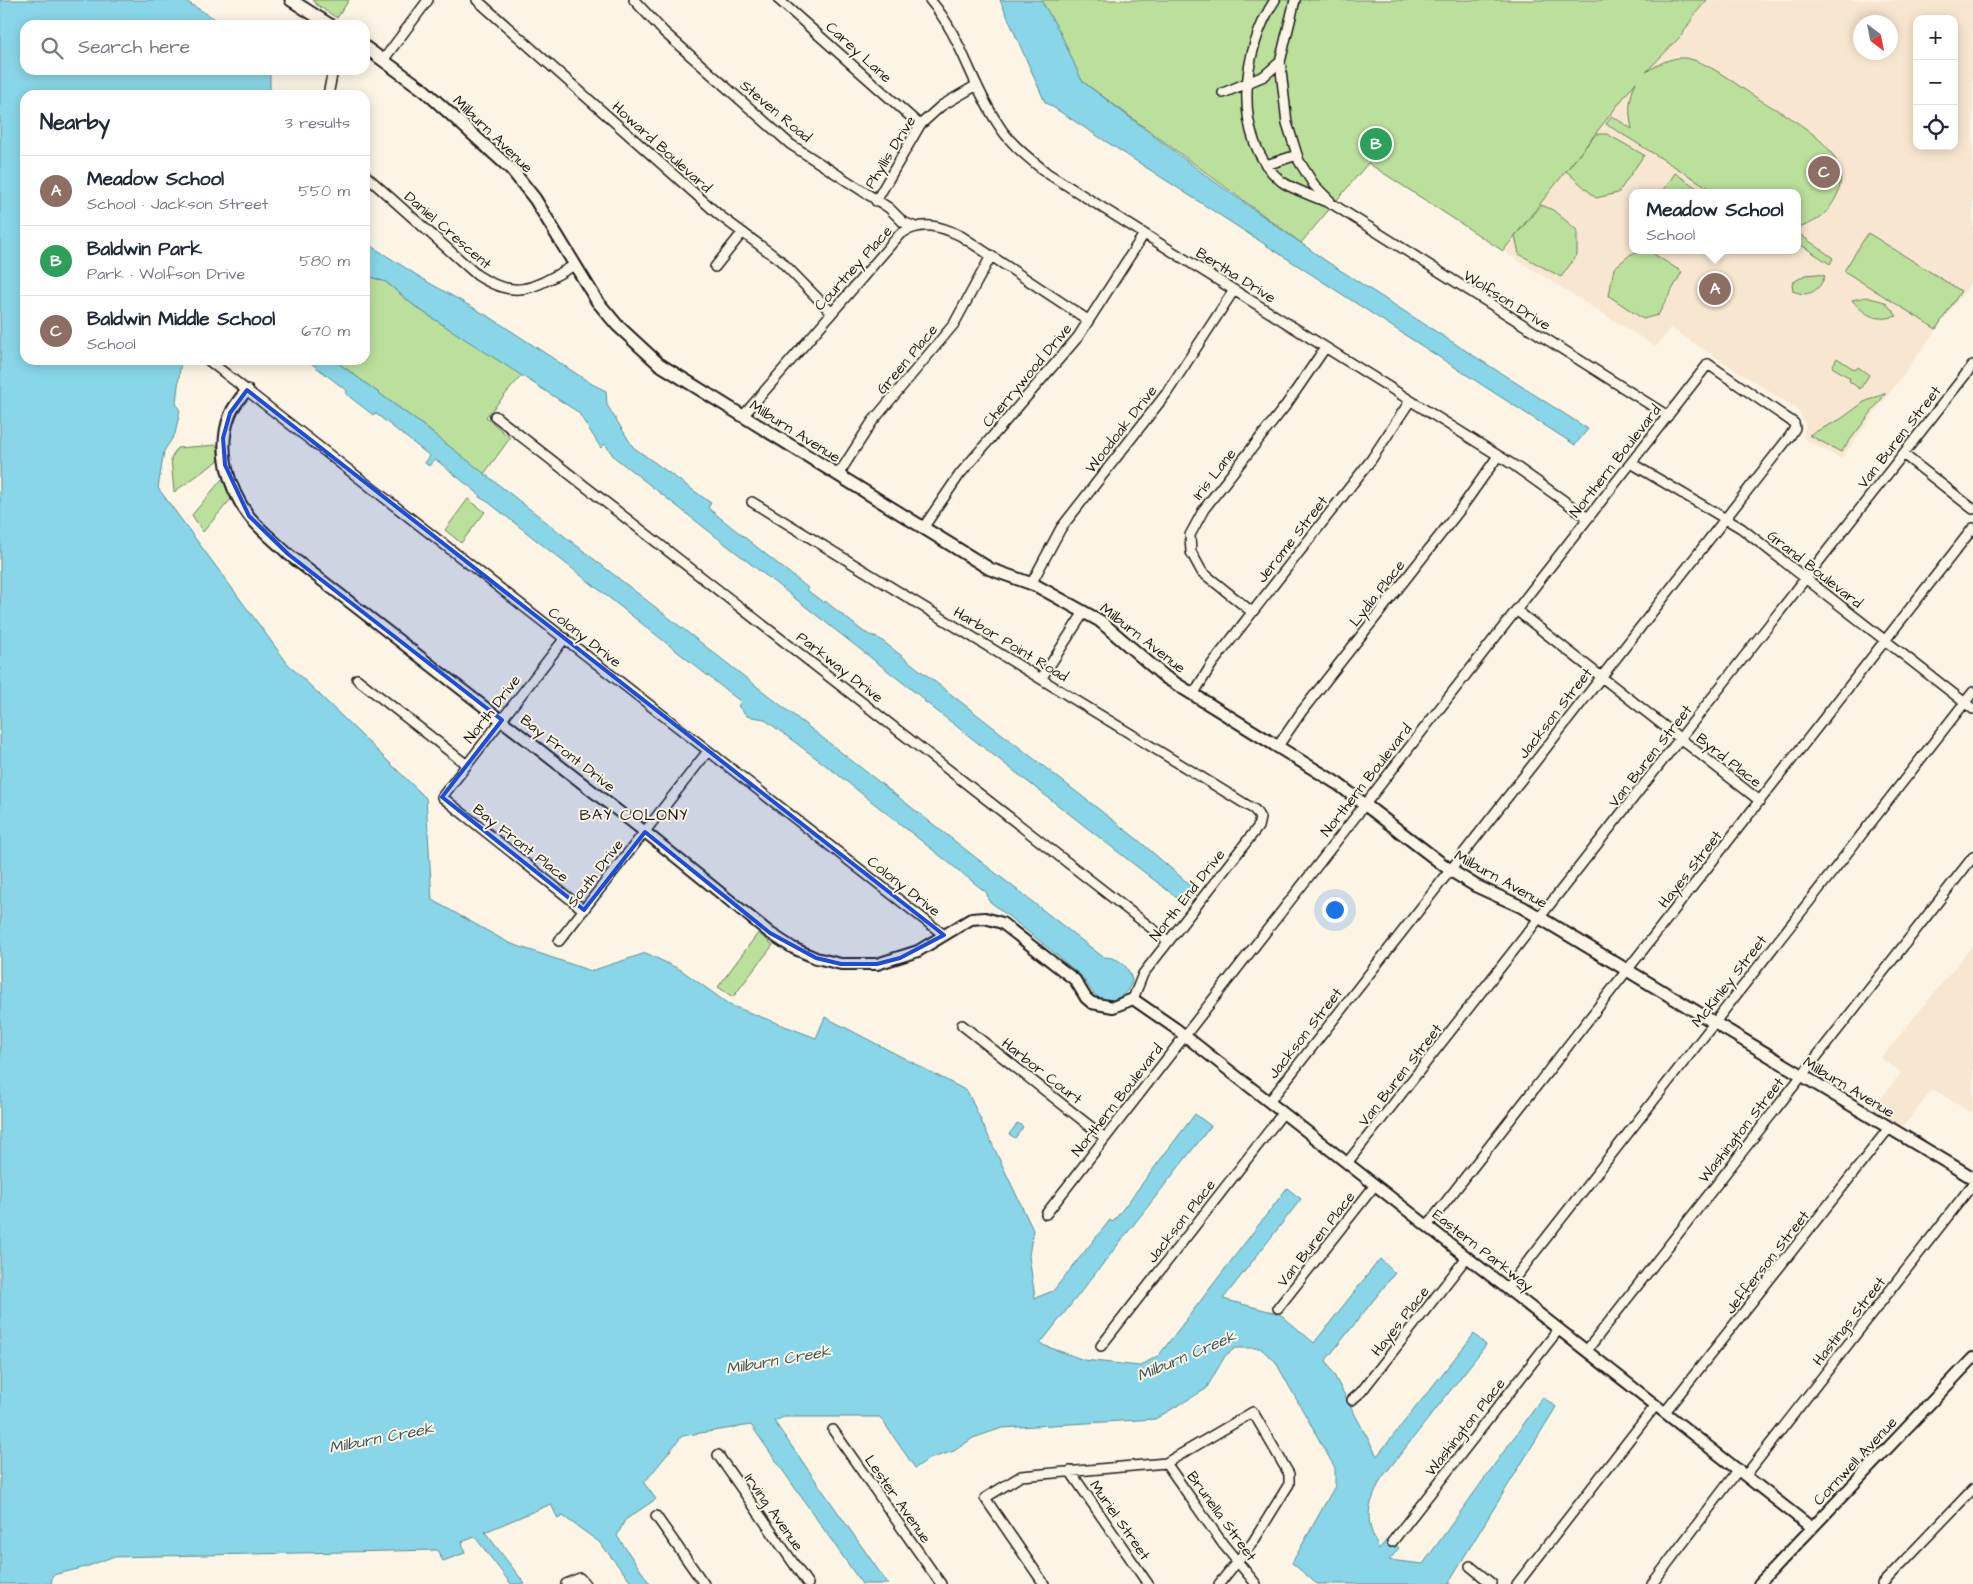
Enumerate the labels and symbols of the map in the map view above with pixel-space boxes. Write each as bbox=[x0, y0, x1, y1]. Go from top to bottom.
north arrow bbox=[1853, 15, 1898, 60]
street label: Carey Lane bbox=[820, 17, 896, 89]
street label: Steven Road bbox=[735, 75, 816, 148]
street label: Milburn Avenue bbox=[448, 91, 537, 178]
street label: Howard Boulevard bbox=[607, 97, 716, 198]
street label: Phyllis Drive bbox=[860, 112, 922, 193]
pin: B bbox=[1360, 125, 1392, 163]
pin: C bbox=[1808, 153, 1840, 191]
street label: Daniel Crescent bbox=[400, 187, 496, 274]
street label: Courtney Place bbox=[809, 221, 898, 316]
street label: Bertha Drive bbox=[1192, 243, 1280, 308]
street label: Wolfson Drive bbox=[1459, 265, 1554, 336]
pin: A bbox=[1699, 270, 1731, 308]
street label: Cherrywood Drive bbox=[978, 319, 1078, 432]
street label: Green Place bbox=[872, 320, 943, 399]
street label: Woodoak Drive bbox=[1080, 381, 1162, 478]
street label: Van Buren Street bbox=[1853, 382, 1946, 493]
street label: Milburn Avenue bbox=[745, 395, 844, 468]
street label: Northern Boulevard bbox=[1565, 400, 1666, 522]
street label: Iris Lane bbox=[1188, 444, 1241, 504]
street label: Jerome Street bbox=[1252, 492, 1333, 587]
street label: Grand Boulevard bbox=[1762, 525, 1867, 614]
street label: Lydia Place bbox=[1345, 556, 1411, 632]
street label: Milburn Avenue bbox=[1095, 598, 1190, 679]
street label: Colony Drive bbox=[543, 602, 626, 673]
street label: Harbor Point Road bbox=[949, 602, 1072, 687]
street label: Parkway Drive bbox=[791, 627, 887, 709]
street label: Jackson Street bbox=[1513, 663, 1598, 763]
street label: North Drive bbox=[459, 671, 526, 748]
street label: Van Buren Street bbox=[1604, 701, 1697, 812]
street label: Bay Front Drive bbox=[515, 710, 620, 798]
street label: Northern Boulevard bbox=[1316, 719, 1417, 841]
street label: Byrd Place bbox=[1691, 728, 1766, 793]
street label: Bay Front Place bbox=[468, 799, 573, 888]
district label: BAY COLONY bbox=[580, 804, 689, 826]
street label: Hayes Street bbox=[1654, 826, 1728, 913]
street label: South Drive bbox=[562, 835, 629, 912]
street label: North End Drive bbox=[1145, 845, 1230, 946]
street label: Milburn Avenue bbox=[1450, 845, 1551, 914]
street label: Colony Drive bbox=[862, 851, 945, 922]
your location bbox=[1322, 897, 1348, 923]
street label: McKinley Street bbox=[1687, 931, 1773, 1032]
street label: Jackson Street bbox=[1263, 983, 1348, 1083]
street label: Van Buren Street bbox=[1354, 1020, 1447, 1131]
street label: Harbor Court bbox=[997, 1033, 1086, 1110]
street label: Northern Boulevard bbox=[1067, 1039, 1168, 1161]
street label: Milburn Avenue bbox=[1799, 1052, 1899, 1123]
street label: Washington Street bbox=[1694, 1073, 1790, 1188]
street label: Jackson Place bbox=[1142, 1175, 1221, 1268]
street label: Van Buren Place bbox=[1272, 1187, 1360, 1291]
street label: Eastern Parkway bbox=[1427, 1204, 1537, 1297]
street label: Jefferson Street bbox=[1720, 1206, 1814, 1318]
street label: Hastings Street bbox=[1808, 1272, 1892, 1371]
street label: Hayes Place bbox=[1366, 1282, 1435, 1361]
water label: Milburn Creek bbox=[1133, 1325, 1240, 1387]
water label: Milburn Creek bbox=[724, 1340, 833, 1380]
street label: Washington Place bbox=[1420, 1374, 1511, 1481]
street label: Cornwell Avenue bbox=[1809, 1412, 1902, 1510]
water label: Milburn Creek bbox=[327, 1417, 436, 1459]
street label: Lester Avenue bbox=[859, 1451, 936, 1548]
street label: Brunella Street bbox=[1182, 1467, 1261, 1566]
street label: Irving Avenue bbox=[738, 1469, 808, 1556]
street label: Muriel Street bbox=[1084, 1476, 1155, 1565]

